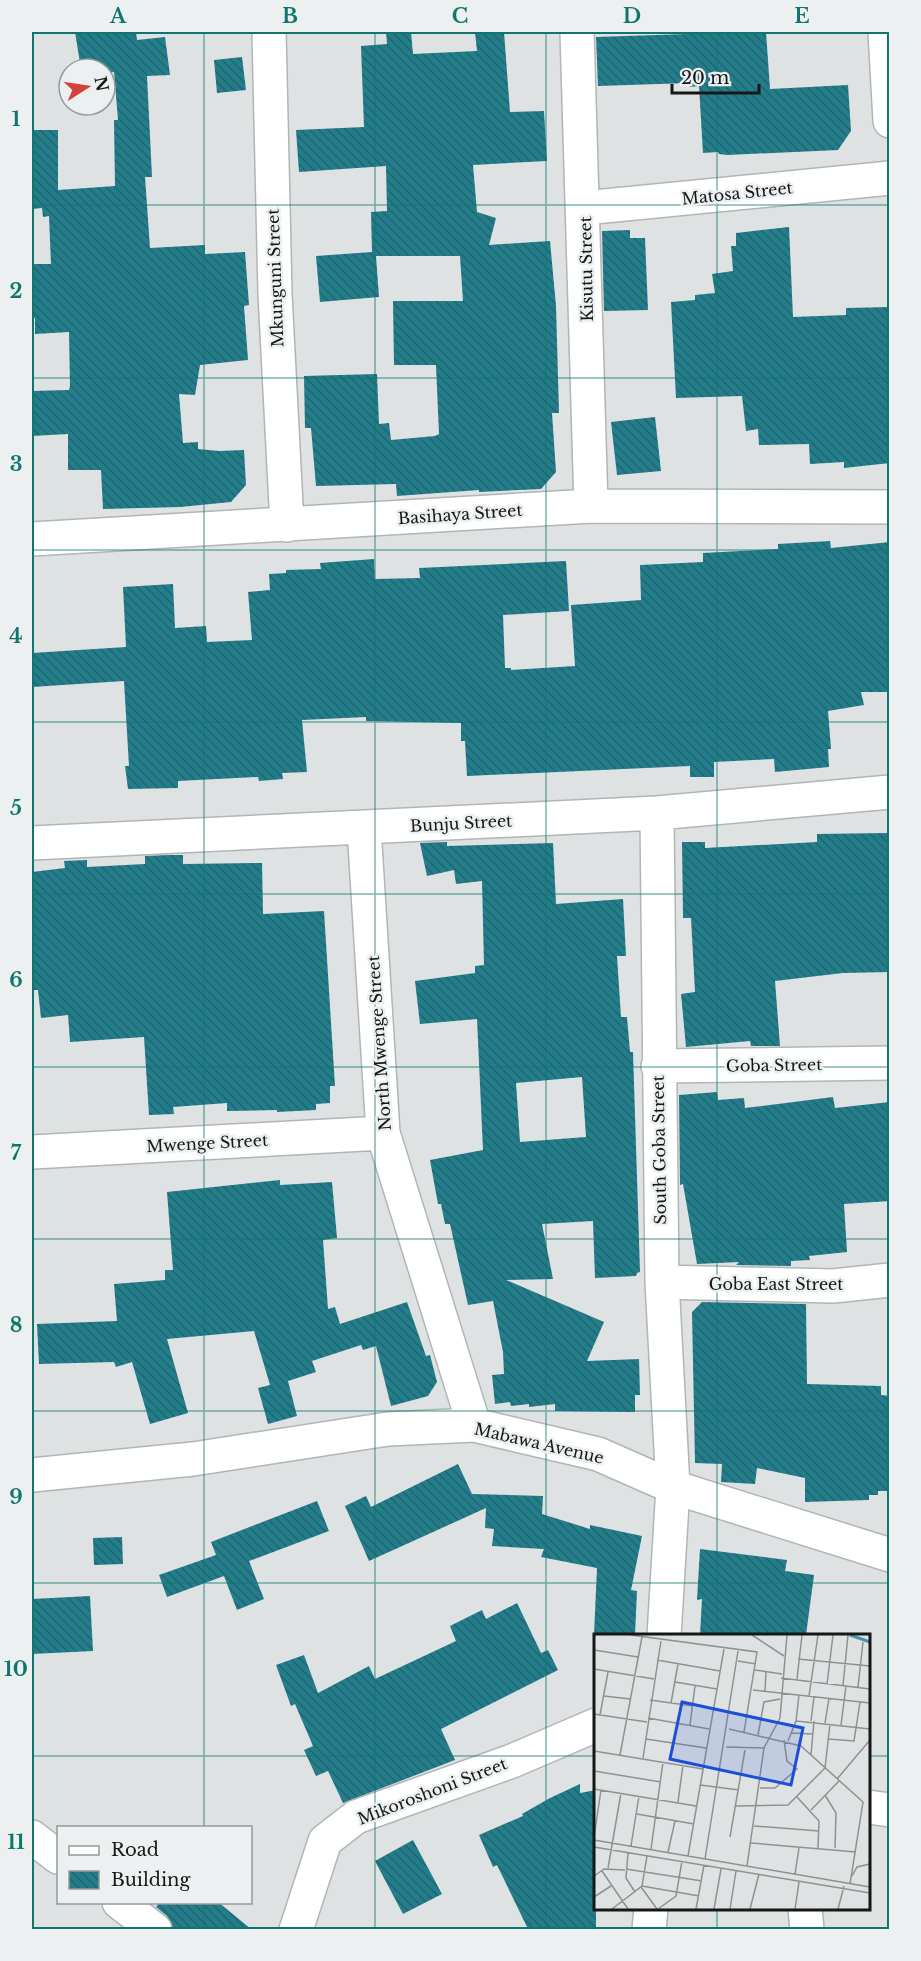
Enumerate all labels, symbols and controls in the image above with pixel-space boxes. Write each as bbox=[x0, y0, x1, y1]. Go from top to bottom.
text: A bbox=[109, 4, 127, 28]
text: B bbox=[282, 4, 298, 28]
text: C bbox=[452, 4, 468, 28]
text: D bbox=[623, 4, 641, 28]
text: E bbox=[794, 4, 810, 28]
north arrow bbox=[57, 57, 117, 117]
scale bar bbox=[672, 57, 759, 95]
text: 20 m bbox=[681, 67, 729, 89]
text: N bbox=[90, 74, 113, 93]
text: 1 bbox=[12, 107, 21, 131]
street label: Matosa Street bbox=[681, 177, 793, 209]
street label: Mkunguni Street bbox=[263, 208, 287, 348]
street label: Kisutu Street bbox=[575, 216, 597, 322]
text: 2 bbox=[9, 279, 23, 303]
text: 3 bbox=[10, 452, 22, 476]
street label: Basihaya Street bbox=[397, 500, 523, 528]
text: 4 bbox=[9, 624, 23, 648]
text: 5 bbox=[10, 796, 22, 820]
street label: Bunju Street bbox=[409, 810, 513, 836]
street label: North Mwenge Street bbox=[363, 955, 395, 1131]
text: 6 bbox=[9, 968, 23, 992]
street label: Goba Street bbox=[726, 1054, 822, 1076]
street label: South Goba Street bbox=[648, 1075, 670, 1225]
street label: Mwenge Street bbox=[146, 1130, 268, 1156]
text: 7 bbox=[11, 1141, 22, 1165]
street label: Goba East Street bbox=[709, 1274, 843, 1294]
text: 8 bbox=[10, 1313, 22, 1337]
street label: Mabawa Avenue bbox=[472, 1418, 606, 1468]
text: 9 bbox=[9, 1485, 23, 1509]
inset map bbox=[594, 1634, 870, 1910]
text: 10 bbox=[4, 1657, 28, 1681]
street label: Mikoroshoni Street bbox=[354, 1753, 510, 1829]
legend bbox=[57, 1826, 252, 1904]
text: 11 bbox=[7, 1830, 25, 1854]
text: Road bbox=[111, 1839, 159, 1861]
text: Building bbox=[111, 1869, 190, 1891]

